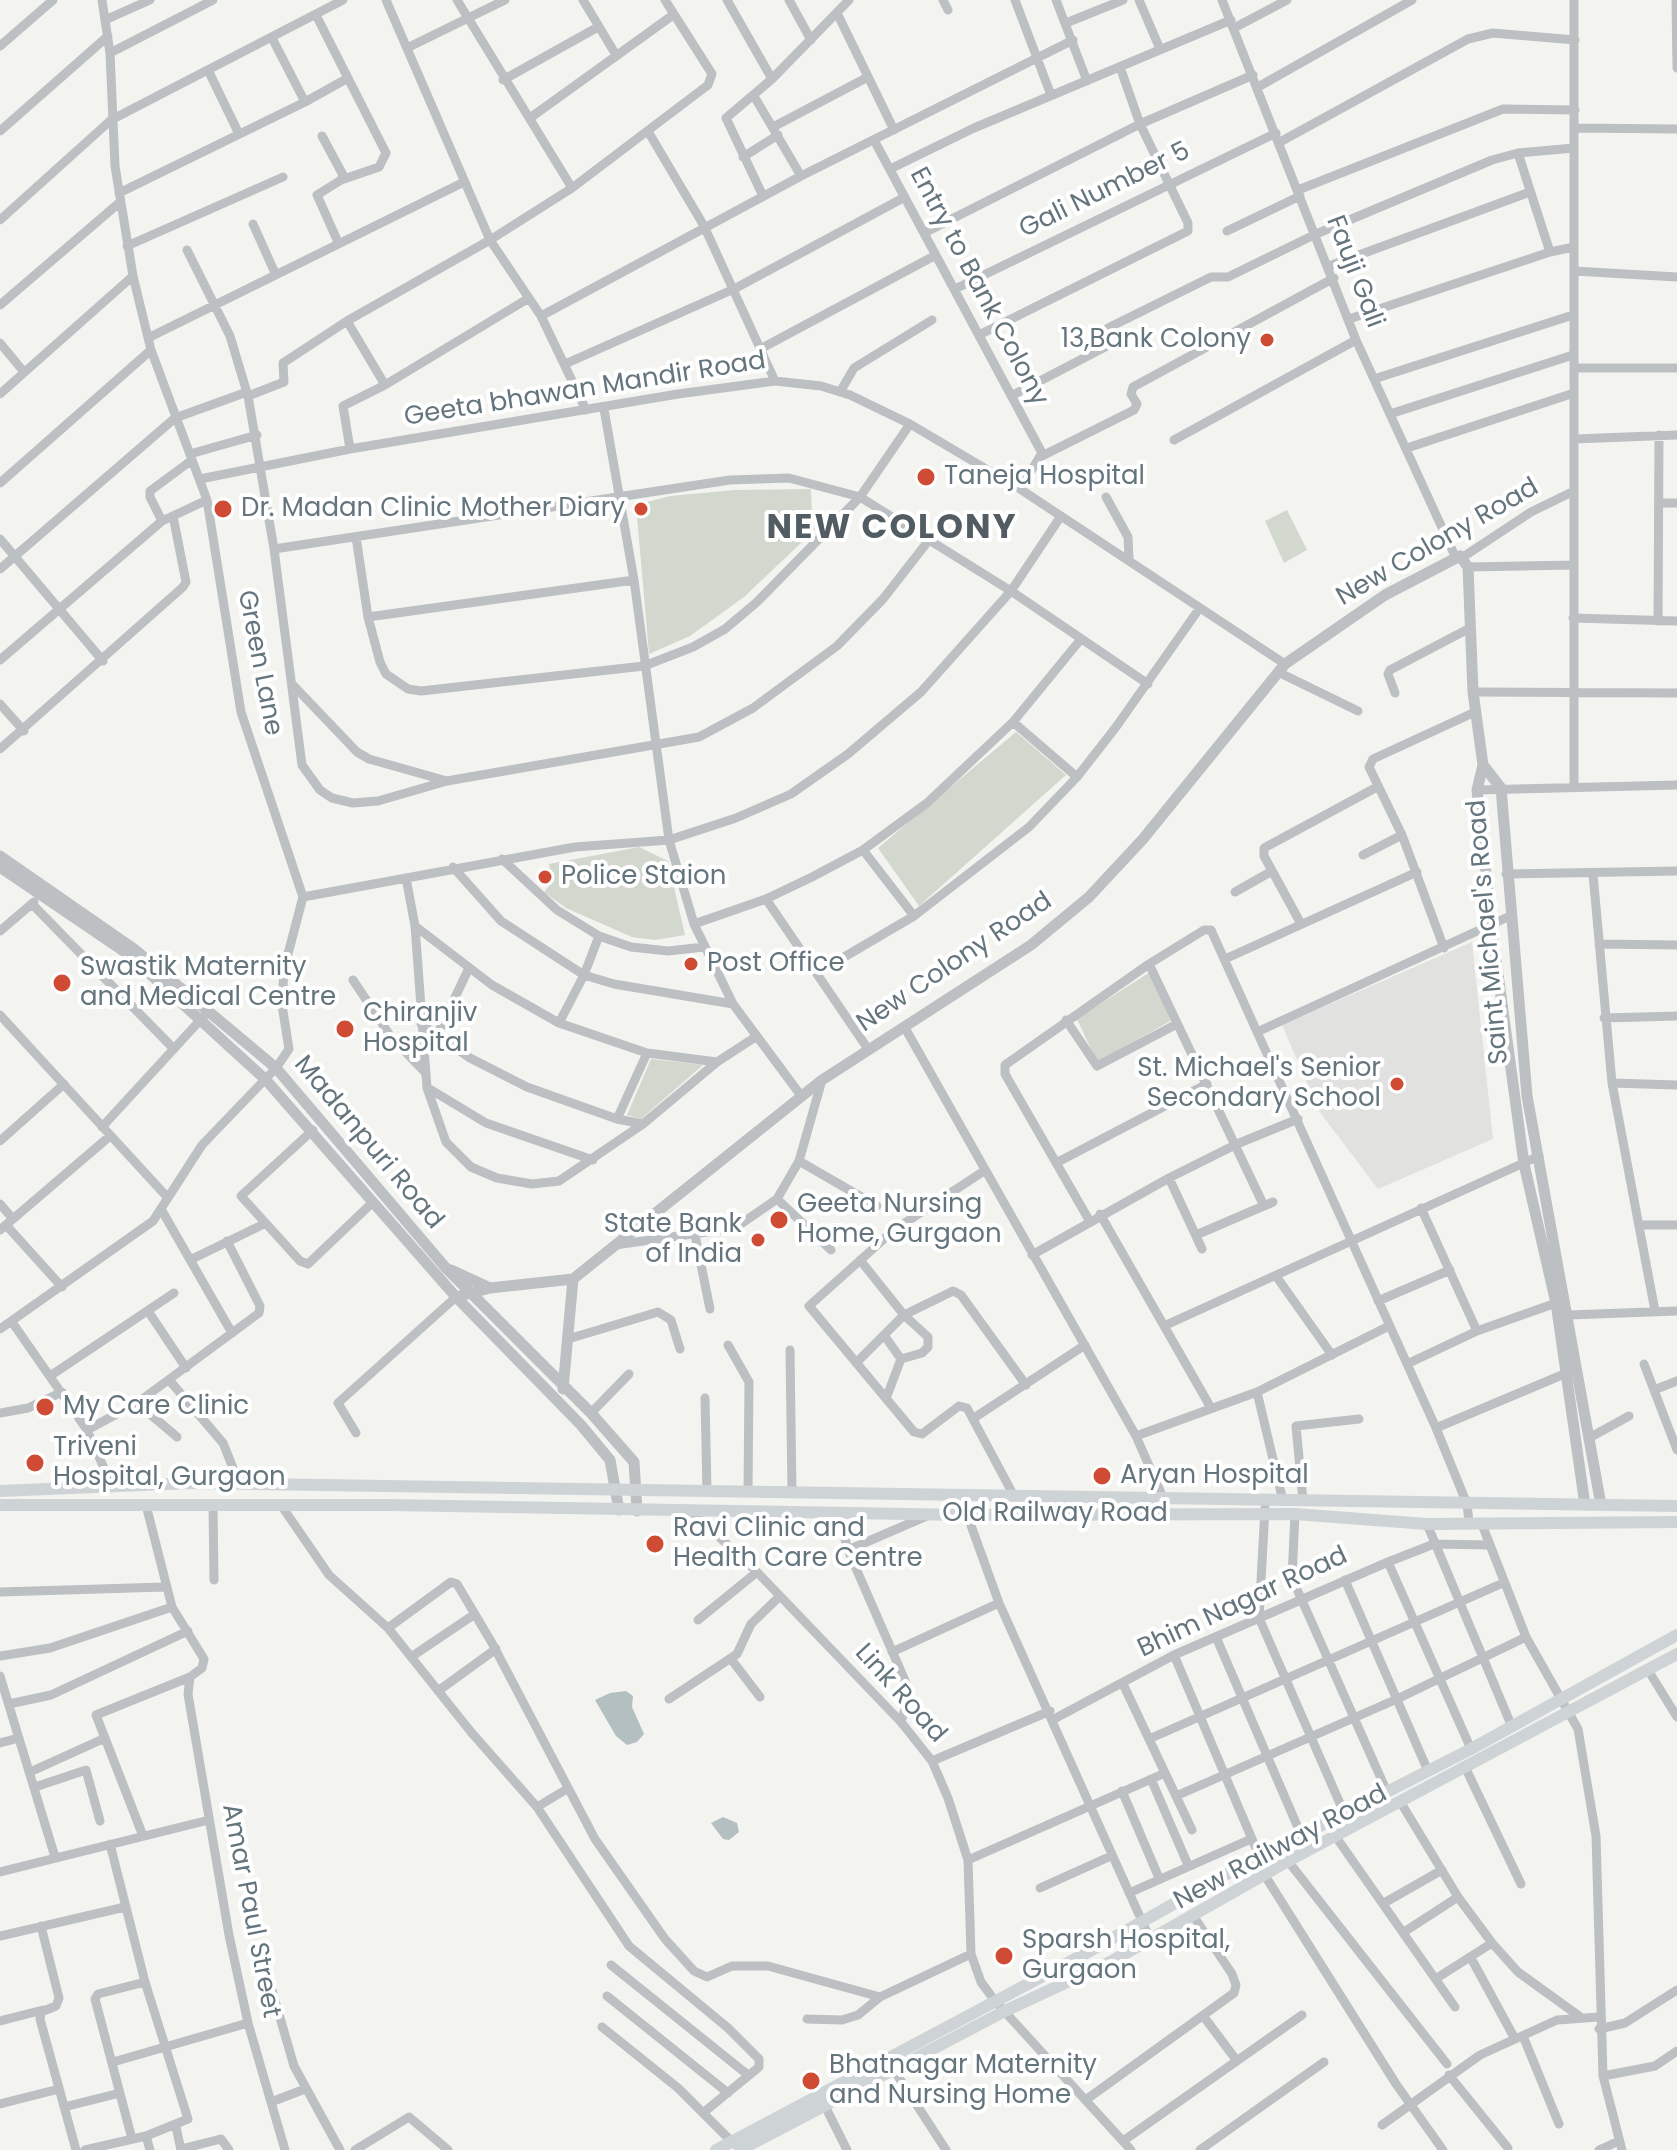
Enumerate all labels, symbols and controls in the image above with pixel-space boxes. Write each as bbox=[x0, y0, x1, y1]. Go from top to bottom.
street label: Gali Number 5 bbox=[1015, 136, 1195, 246]
street label: Entry to Bank Colony bbox=[902, 163, 1054, 411]
street label: Fauji Gali bbox=[1318, 211, 1390, 333]
place label: 13,Bank Colony bbox=[1061, 324, 1251, 356]
marker: 13,Bank Colony bbox=[1258, 331, 1276, 349]
street label: Geeta bhawan Mandir Road bbox=[402, 346, 768, 434]
place label: Taneja Hospital bbox=[944, 461, 1145, 493]
marker: Taneja Hospital bbox=[915, 466, 937, 488]
street label: New Colony Road bbox=[1331, 472, 1545, 614]
place label: Dr. Madan Clinic bbox=[241, 493, 452, 525]
place label: Mother Diary bbox=[460, 493, 625, 525]
marker: Dr. Madan Clinic bbox=[212, 498, 234, 520]
marker: Mother Diary bbox=[632, 500, 650, 518]
district label: NEW COLONY bbox=[767, 509, 1017, 549]
street label: Green Lane bbox=[230, 588, 288, 738]
street label: Saint Michael's Road bbox=[1462, 798, 1516, 1066]
place label: Police Staion bbox=[561, 861, 726, 893]
marker: Police Staion bbox=[536, 868, 554, 886]
street label: New Colony Road bbox=[852, 886, 1058, 1040]
place label: Post Office bbox=[707, 948, 845, 980]
place label: Swastik Maternity and Medical Centre bbox=[80, 952, 336, 1014]
marker: Post Office bbox=[682, 955, 700, 973]
marker: Swastik Maternity and Medical Centre bbox=[51, 972, 73, 994]
place label: Chiranjiv Hospital bbox=[363, 998, 477, 1060]
marker: Chiranjiv Hospital bbox=[334, 1018, 356, 1040]
street label: Madanpuri Road bbox=[286, 1050, 450, 1236]
place label: St. Michael's Senior Secondary School bbox=[1137, 1053, 1381, 1114]
marker: St. Michael's Senior Secondary School bbox=[1388, 1075, 1406, 1093]
place label: Geeta Nursing Home, Gurgaon bbox=[797, 1189, 1002, 1250]
place label: State Bank of India bbox=[604, 1209, 742, 1270]
marker: Geeta Nursing Home, Gurgaon bbox=[768, 1209, 790, 1231]
marker: State Bank of India bbox=[749, 1231, 767, 1249]
place label: My Care Clinic bbox=[63, 1391, 249, 1423]
marker: My Care Clinic bbox=[34, 1396, 56, 1418]
place label: Triveni Hospital, Gurgaon bbox=[53, 1432, 286, 1494]
marker: Triveni Hospital, Gurgaon bbox=[24, 1452, 46, 1474]
place label: Aryan Hospital bbox=[1120, 1460, 1309, 1492]
marker: Aryan Hospital bbox=[1091, 1465, 1113, 1487]
street label: Old Railway Road bbox=[942, 1498, 1168, 1530]
place label: Ravi Clinic and Health Care Centre bbox=[673, 1513, 923, 1574]
marker: Ravi Clinic and Health Care Centre bbox=[644, 1533, 666, 1555]
street label: Bhim Nagar Road bbox=[1133, 1541, 1353, 1665]
street label: Link Road bbox=[848, 1638, 952, 1750]
street label: New Railway Road bbox=[1169, 1779, 1393, 1917]
street label: Amar Paul Street bbox=[214, 1801, 286, 2021]
place label: Sparsh Hospital, Gurgaon bbox=[1022, 1925, 1230, 1986]
marker: Sparsh Hospital, Gurgaon bbox=[993, 1945, 1015, 1967]
place label: Bhatnagar Maternity and Nursing Home bbox=[829, 2050, 1097, 2112]
marker: Bhatnagar Maternity and Nursing Home bbox=[800, 2070, 822, 2092]

